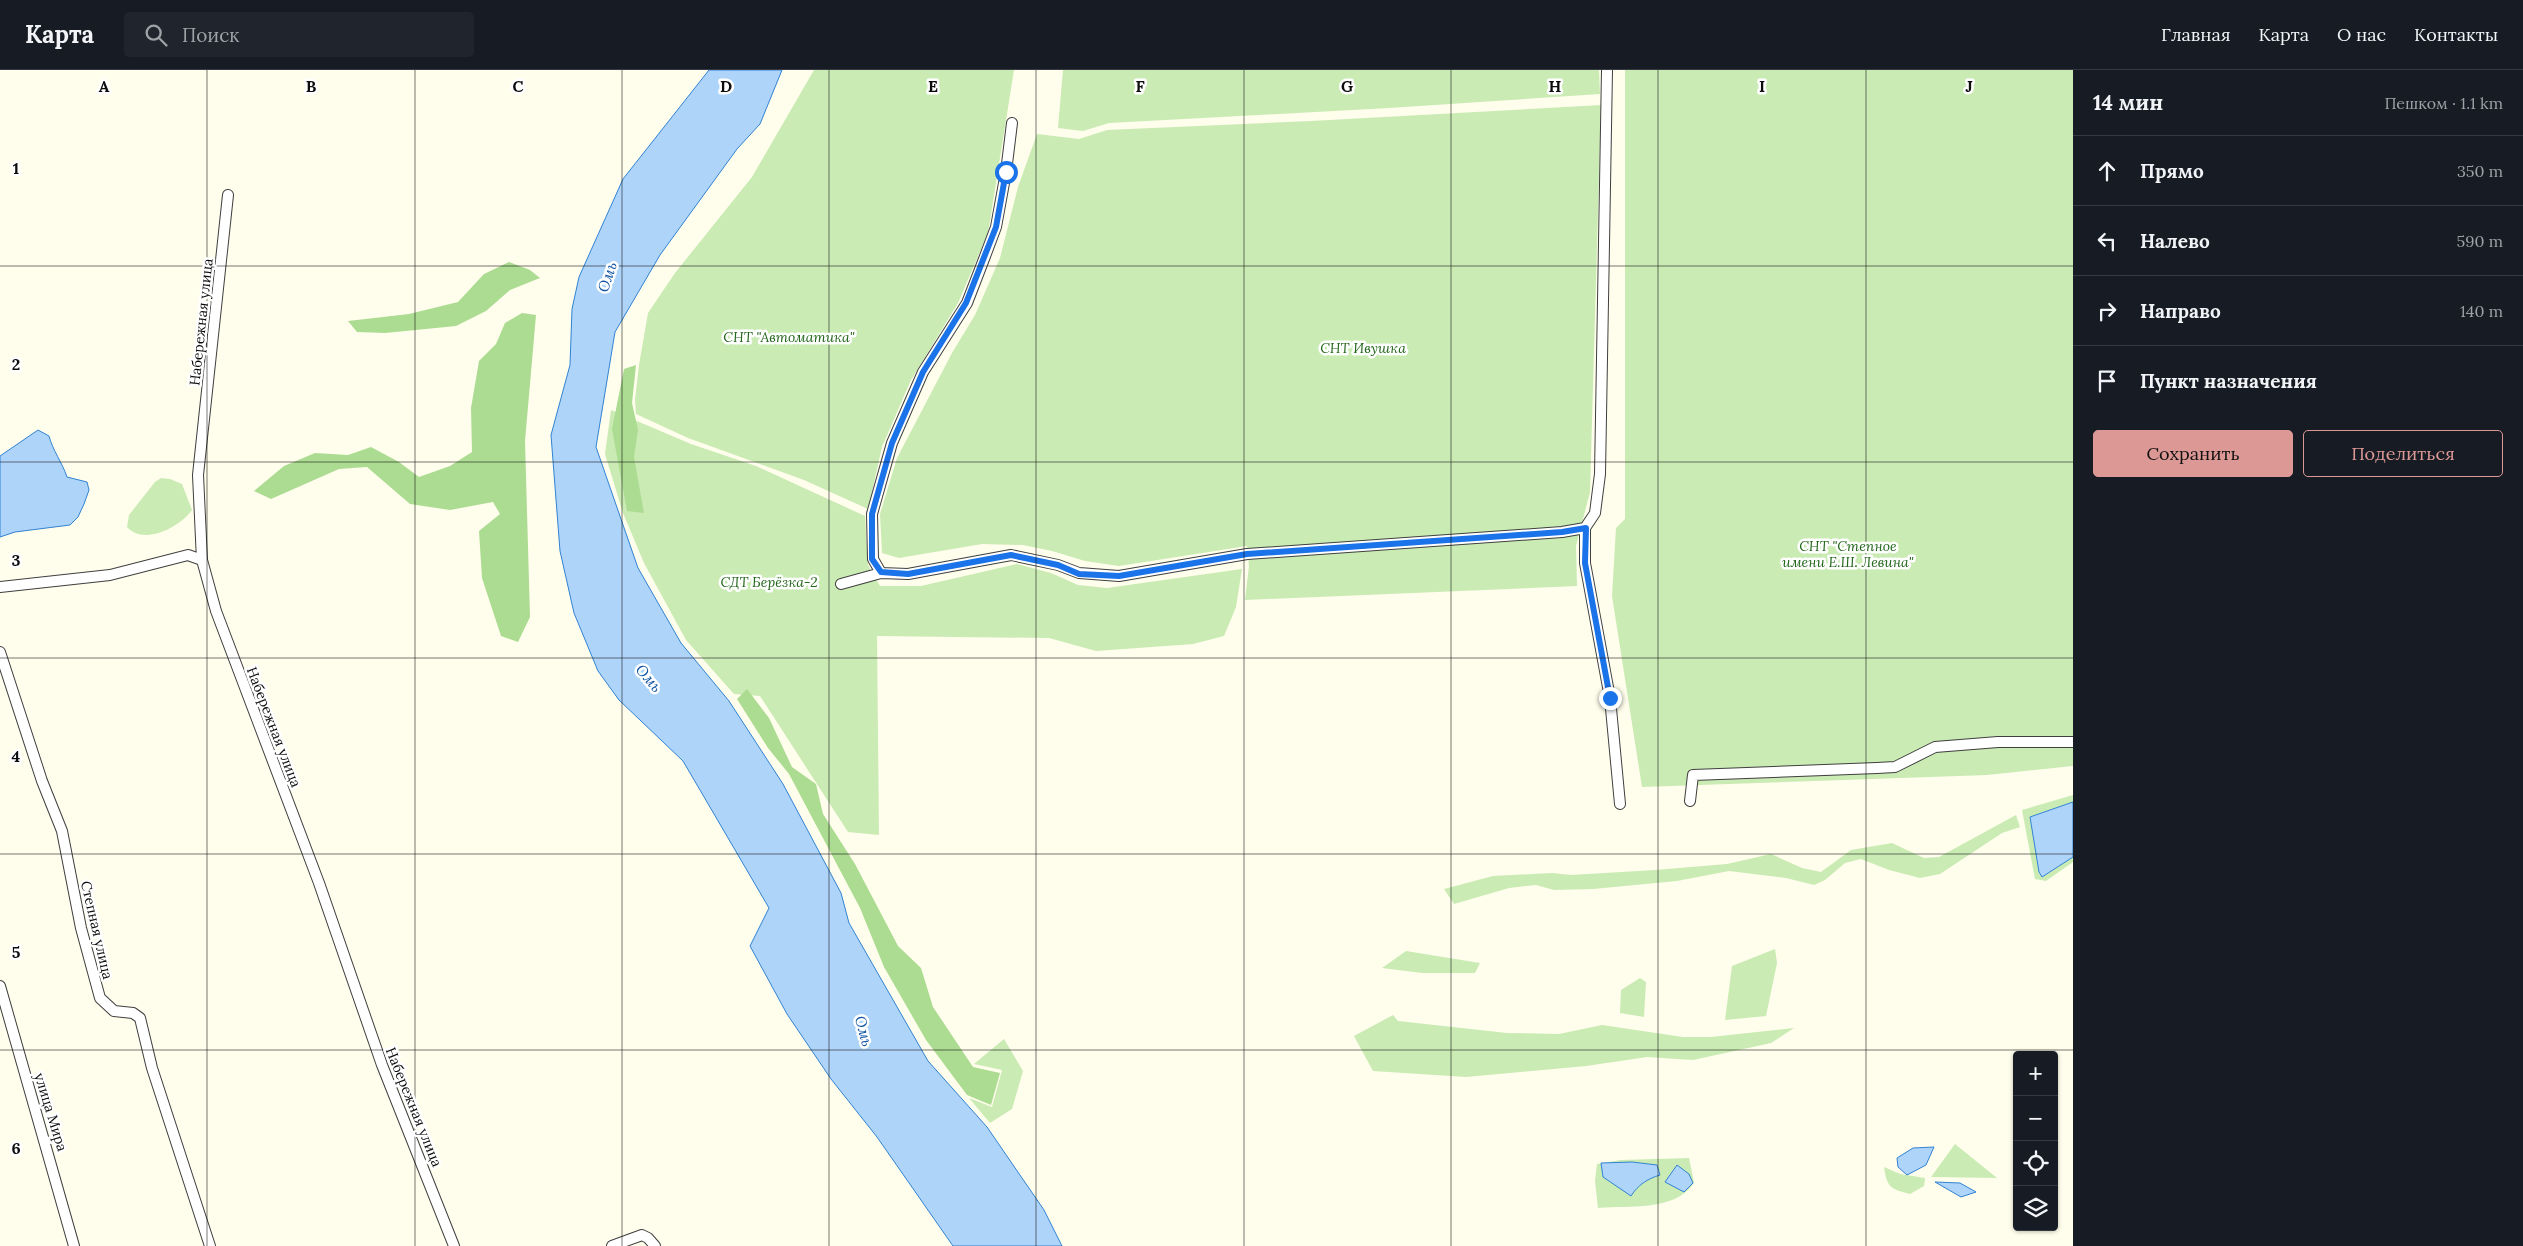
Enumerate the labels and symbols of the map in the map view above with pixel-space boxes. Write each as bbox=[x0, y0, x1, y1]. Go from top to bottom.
text: A bbox=[99, 76, 110, 96]
text: B bbox=[306, 76, 317, 96]
text: C bbox=[512, 76, 524, 96]
text: D bbox=[720, 76, 732, 96]
text: E bbox=[928, 76, 938, 96]
text: F bbox=[1135, 76, 1145, 96]
text: G bbox=[1341, 76, 1353, 96]
text: H bbox=[1549, 76, 1562, 96]
text: I bbox=[1759, 76, 1765, 96]
text: J bbox=[1965, 76, 1973, 96]
text: 1 bbox=[13, 158, 19, 178]
route start bbox=[995, 161, 1018, 184]
street label: Набережная улица bbox=[185, 258, 217, 386]
water label: Омь bbox=[593, 259, 621, 295]
park label: СНТ "Автоматика" bbox=[723, 328, 855, 346]
park label: СНТ Ивушка bbox=[1320, 339, 1406, 357]
text: 2 bbox=[12, 354, 20, 374]
park label: СНТ "Степное имени Е.Ш. Левина" bbox=[1782, 537, 1914, 571]
text: 3 bbox=[12, 550, 21, 570]
park label: СДТ Берёзка-2 bbox=[720, 573, 818, 591]
water label: Омь bbox=[632, 660, 666, 696]
street label: Набережная улица bbox=[243, 664, 305, 790]
route end bbox=[1599, 687, 1622, 710]
text: 4 bbox=[12, 746, 21, 766]
street label: Степная улица bbox=[77, 879, 117, 981]
text: 5 bbox=[12, 942, 21, 962]
water label: Омь bbox=[851, 1014, 877, 1048]
street label: Набережная улица bbox=[382, 1045, 446, 1169]
street label: улица Мира bbox=[31, 1071, 71, 1153]
text: 6 bbox=[11, 1138, 21, 1158]

